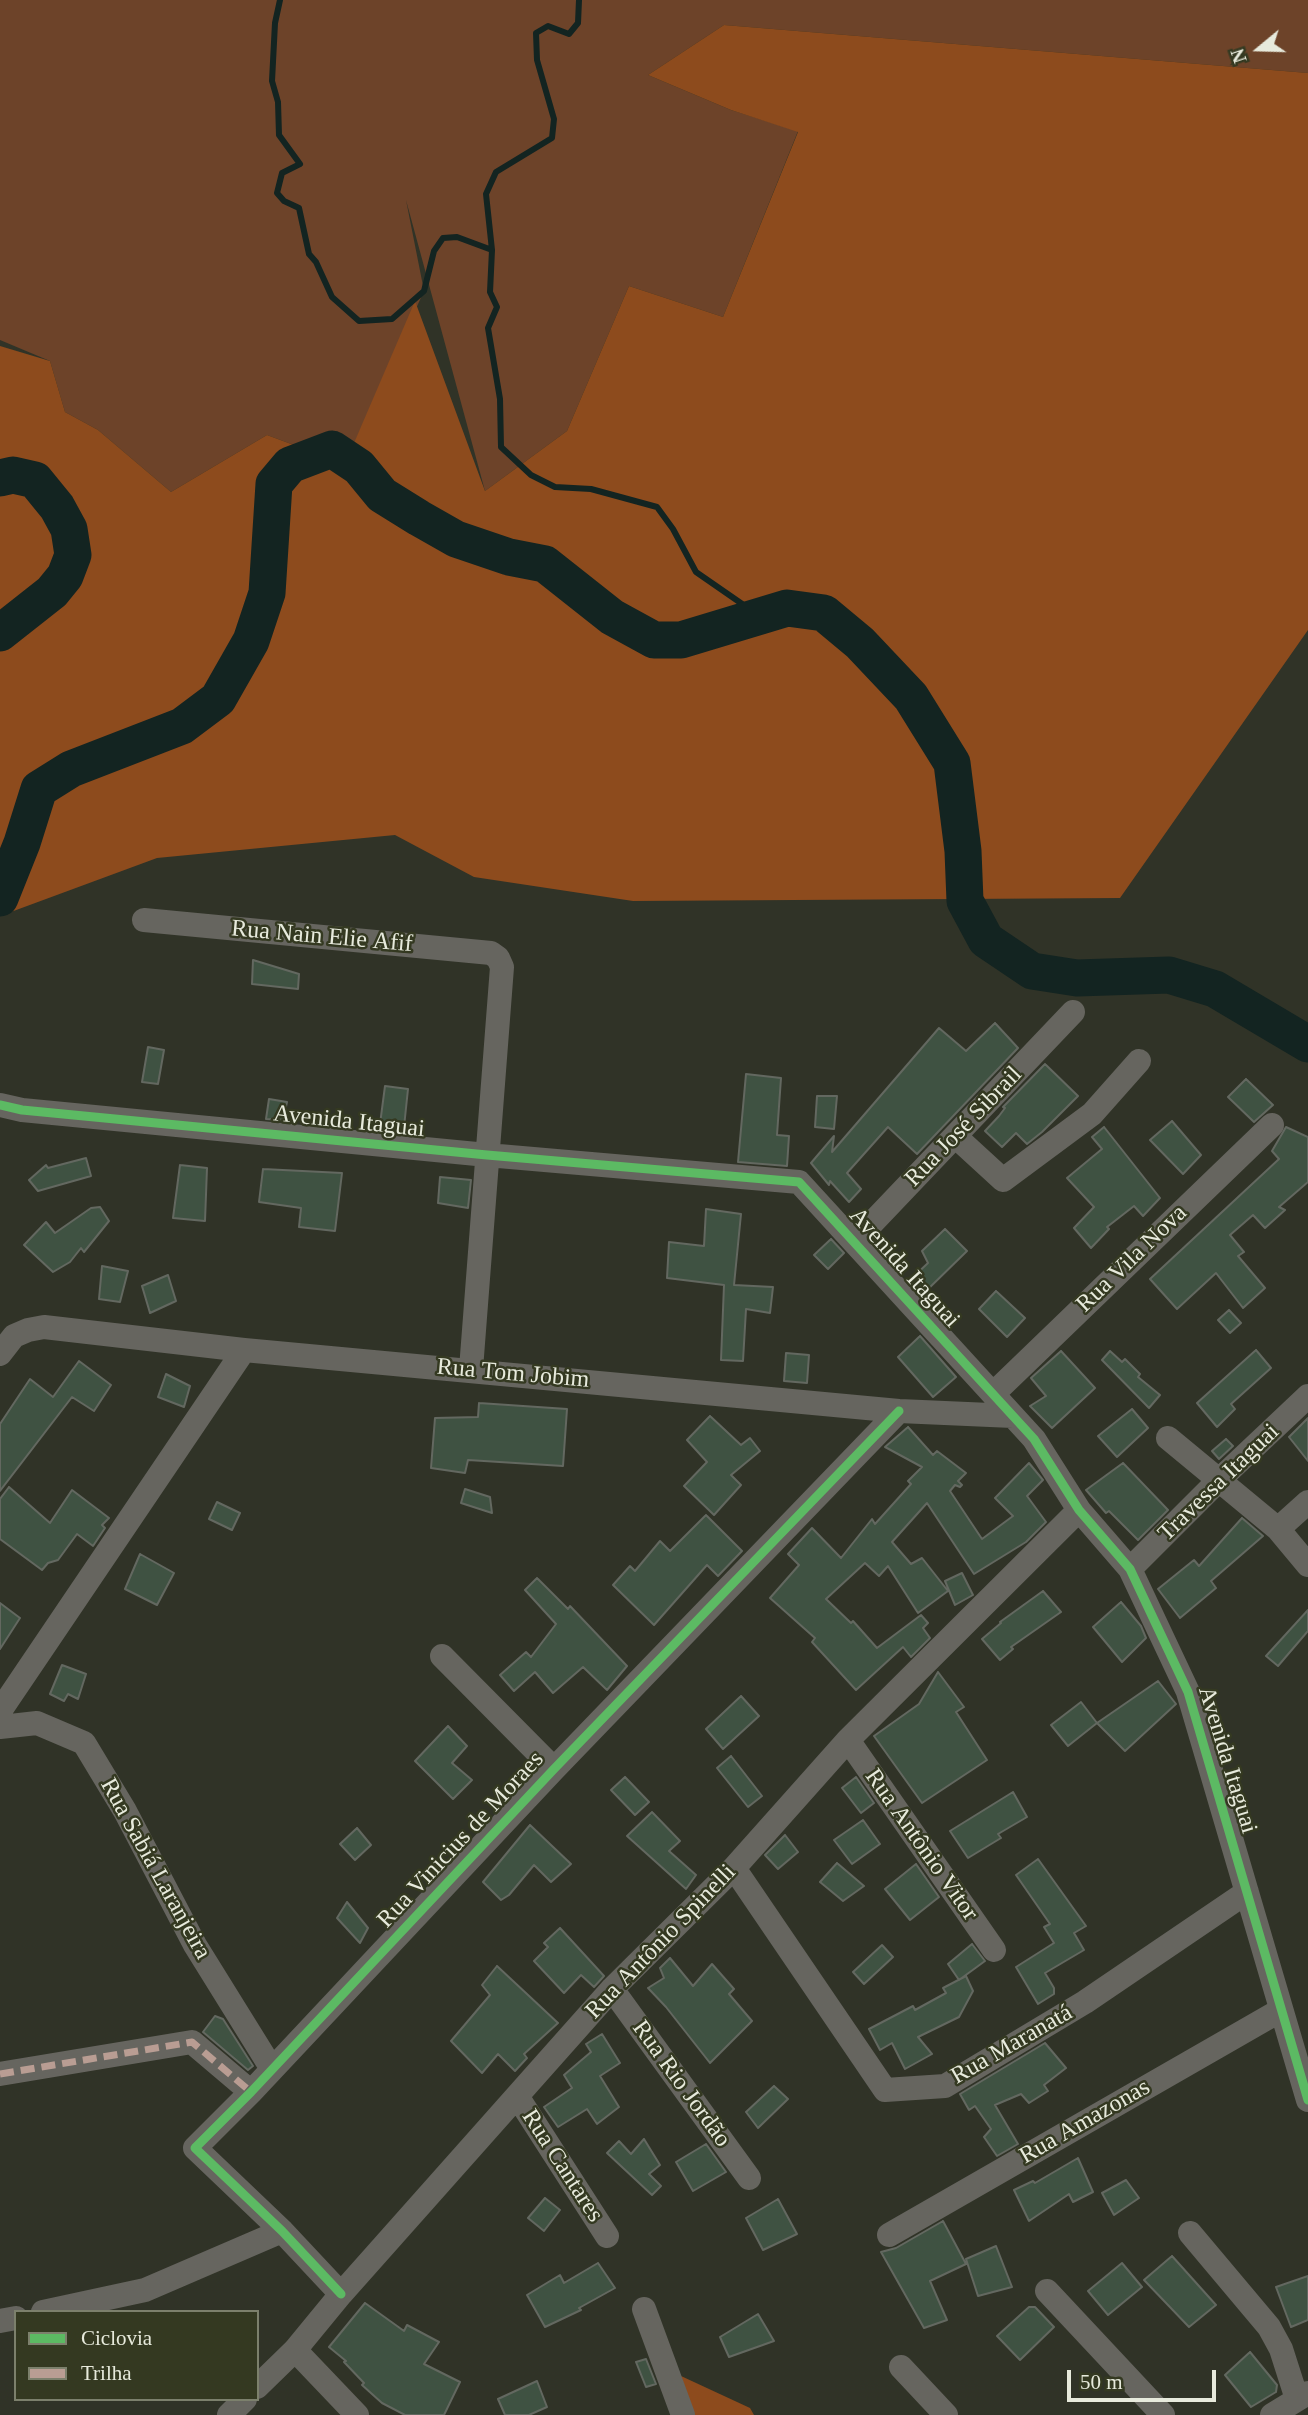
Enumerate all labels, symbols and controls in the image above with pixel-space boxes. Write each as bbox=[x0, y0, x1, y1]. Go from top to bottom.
north arrow bbox=[1224, 14, 1294, 84]
text: N bbox=[1227, 46, 1251, 66]
street label: Rua Nain Elie Afif bbox=[230, 915, 414, 959]
street label: Rua José Sibrail bbox=[899, 1061, 1029, 1193]
street label: Avenida Itaguai bbox=[272, 1100, 426, 1144]
street label: Rua Vila Nova bbox=[1071, 1199, 1193, 1319]
street label: Avenida Itaguai bbox=[842, 1202, 966, 1334]
street label: Rua Tom Jobim bbox=[436, 1353, 590, 1395]
street label: Travessa Itaguai bbox=[1153, 1418, 1285, 1548]
street label: Avenida Itaguai bbox=[1191, 1683, 1263, 1837]
street label: Rua Vinicius de Moraes bbox=[372, 1746, 550, 1934]
street label: Rua Antônio Vitor bbox=[858, 1764, 984, 1926]
street label: Rua Sabiá Laranjeira bbox=[93, 1773, 217, 1965]
street label: Rua Antônio Spinelli bbox=[580, 1859, 742, 2025]
street label: Rua Maranatá bbox=[946, 1999, 1078, 2091]
street label: Rua Rio Jordão bbox=[625, 2015, 737, 2153]
street label: Rua Amazonas bbox=[1015, 2073, 1155, 2171]
street label: Rua Cantares bbox=[515, 2104, 609, 2228]
legend bbox=[14, 2310, 259, 2401]
text: Ciclovia bbox=[81, 2326, 152, 2350]
scale bar bbox=[1070, 2356, 1219, 2400]
text: Trilha bbox=[81, 2361, 132, 2385]
text: 50 m bbox=[1080, 2370, 1123, 2394]

